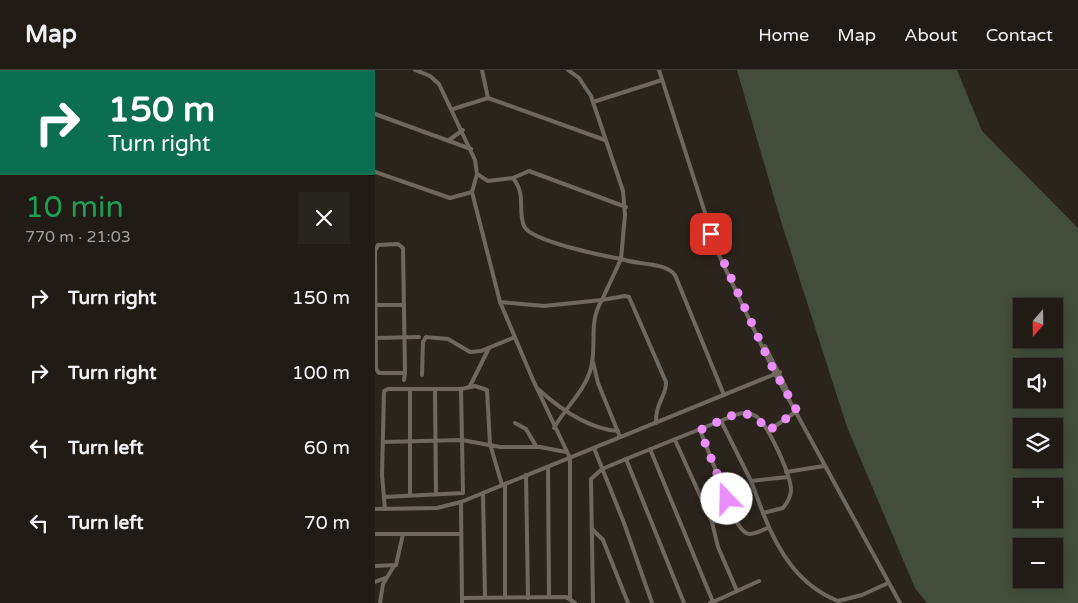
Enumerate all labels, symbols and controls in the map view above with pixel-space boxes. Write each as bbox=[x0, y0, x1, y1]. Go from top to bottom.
text: Map bbox=[25, 20, 77, 49]
text: Home bbox=[758, 24, 809, 46]
text: Map bbox=[837, 24, 876, 46]
text: About bbox=[904, 24, 958, 46]
text: Contact bbox=[986, 24, 1053, 46]
text: 150 m bbox=[108, 89, 215, 131]
icon: right bbox=[25, 90, 90, 155]
text: Turn right bbox=[108, 131, 210, 157]
text: 10 min bbox=[25, 189, 124, 226]
button: close bbox=[298, 192, 350, 244]
pin bbox=[690, 213, 732, 255]
icon: arrive bbox=[697, 220, 725, 248]
text: 770 m · 21:03 bbox=[25, 227, 131, 247]
icon: right bbox=[25, 284, 53, 312]
text: Turn right bbox=[68, 287, 156, 309]
text: 150 m bbox=[292, 287, 350, 309]
north arrow bbox=[1013, 298, 1063, 348]
map controls bbox=[1013, 298, 1063, 588]
button: sound bbox=[1013, 358, 1063, 408]
icon: right bbox=[25, 359, 53, 387]
text: Turn right bbox=[68, 362, 156, 384]
text: 100 m bbox=[292, 362, 350, 384]
button: layers bbox=[1013, 418, 1063, 468]
icon: left bbox=[25, 434, 53, 462]
text: Turn left bbox=[68, 437, 144, 459]
text: 60 m bbox=[304, 437, 350, 459]
position arrow bbox=[700, 472, 752, 524]
button: + bbox=[1013, 478, 1063, 528]
icon: left bbox=[25, 509, 53, 537]
text: Turn left bbox=[68, 512, 144, 534]
text: 70 m bbox=[304, 512, 350, 534]
button: − bbox=[1013, 538, 1063, 588]

